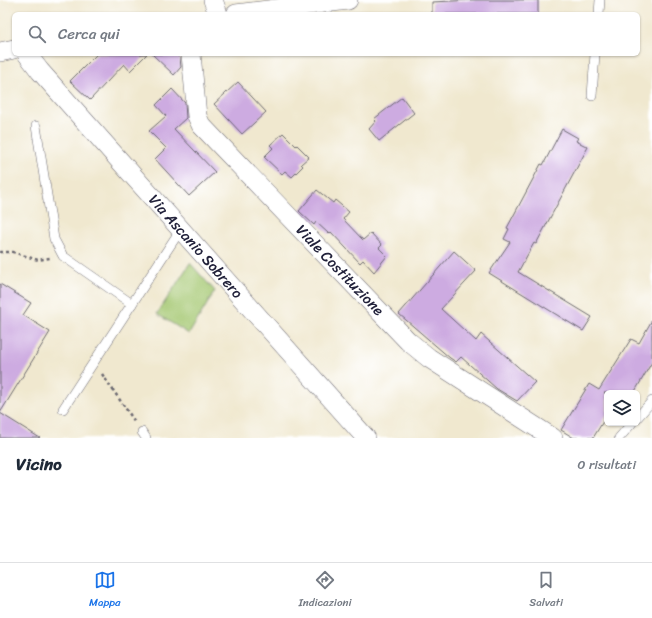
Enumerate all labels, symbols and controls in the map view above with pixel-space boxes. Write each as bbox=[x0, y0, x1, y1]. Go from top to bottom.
search box bbox=[12, 12, 640, 56]
text: Cerca qui bbox=[58, 21, 120, 47]
icon: search bbox=[26, 23, 48, 45]
street label: Via Ascanio Sobrero bbox=[142, 188, 250, 305]
street label: Viale Costituzione bbox=[289, 218, 391, 322]
map controls bbox=[604, 390, 640, 426]
button: layers bbox=[604, 390, 640, 426]
text: Vicino bbox=[16, 449, 62, 479]
text: 0 risultati bbox=[577, 453, 636, 476]
tab: Mappa bbox=[89, 569, 121, 612]
tab: Indicazioni bbox=[299, 569, 351, 612]
tab: Salvati bbox=[529, 569, 563, 612]

